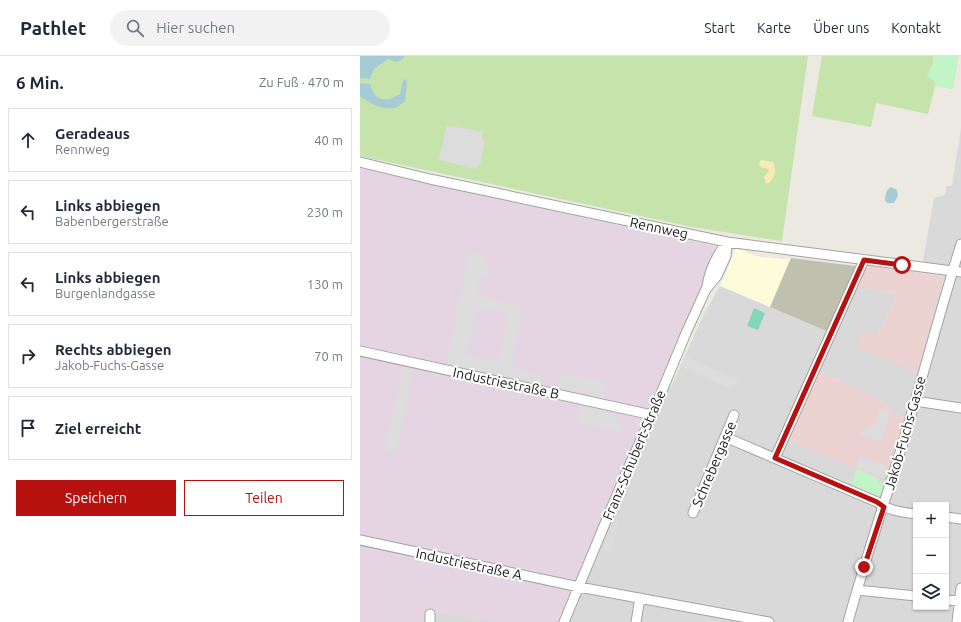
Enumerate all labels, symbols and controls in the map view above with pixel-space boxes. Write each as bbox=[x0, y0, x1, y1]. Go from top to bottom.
search box bbox=[110, 10, 390, 46]
text: Pathlet bbox=[20, 17, 86, 39]
icon: search bbox=[124, 17, 146, 39]
text: Hier suchen bbox=[156, 19, 235, 36]
text: Start bbox=[704, 20, 735, 36]
text: Karte bbox=[757, 20, 791, 36]
text: Über uns bbox=[813, 20, 869, 36]
text: Kontakt bbox=[891, 20, 941, 36]
text: 6 Min. bbox=[16, 73, 64, 92]
text: Zu Fuß · 470 m bbox=[259, 75, 344, 89]
text: Geradeaus bbox=[55, 125, 130, 142]
icon: ahead bbox=[17, 129, 39, 151]
text: 40 m bbox=[314, 133, 343, 147]
text: Rennweg bbox=[55, 142, 110, 156]
text: Links abbiegen bbox=[55, 197, 160, 214]
icon: left bbox=[17, 201, 39, 223]
text: 230 m bbox=[307, 205, 343, 219]
text: Babenbergerstraße bbox=[55, 214, 169, 228]
street label: Rennweg bbox=[628, 214, 690, 242]
route start bbox=[893, 256, 911, 274]
text: Links abbiegen bbox=[55, 269, 160, 286]
icon: left bbox=[17, 273, 39, 295]
text: 130 m bbox=[307, 277, 343, 291]
text: Burgenlandgasse bbox=[55, 286, 155, 300]
text: Rechts abbiegen bbox=[55, 341, 172, 358]
icon: right bbox=[17, 345, 39, 367]
text: 70 m bbox=[314, 349, 343, 363]
text: Jakob-Fuchs-Gasse bbox=[55, 358, 164, 372]
street label: Industriestraße B bbox=[451, 364, 561, 402]
street label: Jakob-Fuchs-Gasse bbox=[881, 374, 929, 492]
street label: Franz-Schubert-Straße bbox=[599, 388, 669, 522]
icon: arrive bbox=[17, 417, 39, 439]
street label: Schrebergasse bbox=[689, 419, 739, 509]
text: Ziel erreicht bbox=[55, 420, 141, 437]
button: Speichern bbox=[16, 480, 176, 516]
button: Teilen bbox=[184, 480, 344, 516]
map controls bbox=[913, 502, 949, 610]
button: + bbox=[913, 502, 949, 538]
button: − bbox=[913, 538, 949, 574]
street label: Industriestraße A bbox=[414, 545, 524, 583]
route end bbox=[855, 558, 873, 576]
button: layers bbox=[913, 574, 949, 610]

